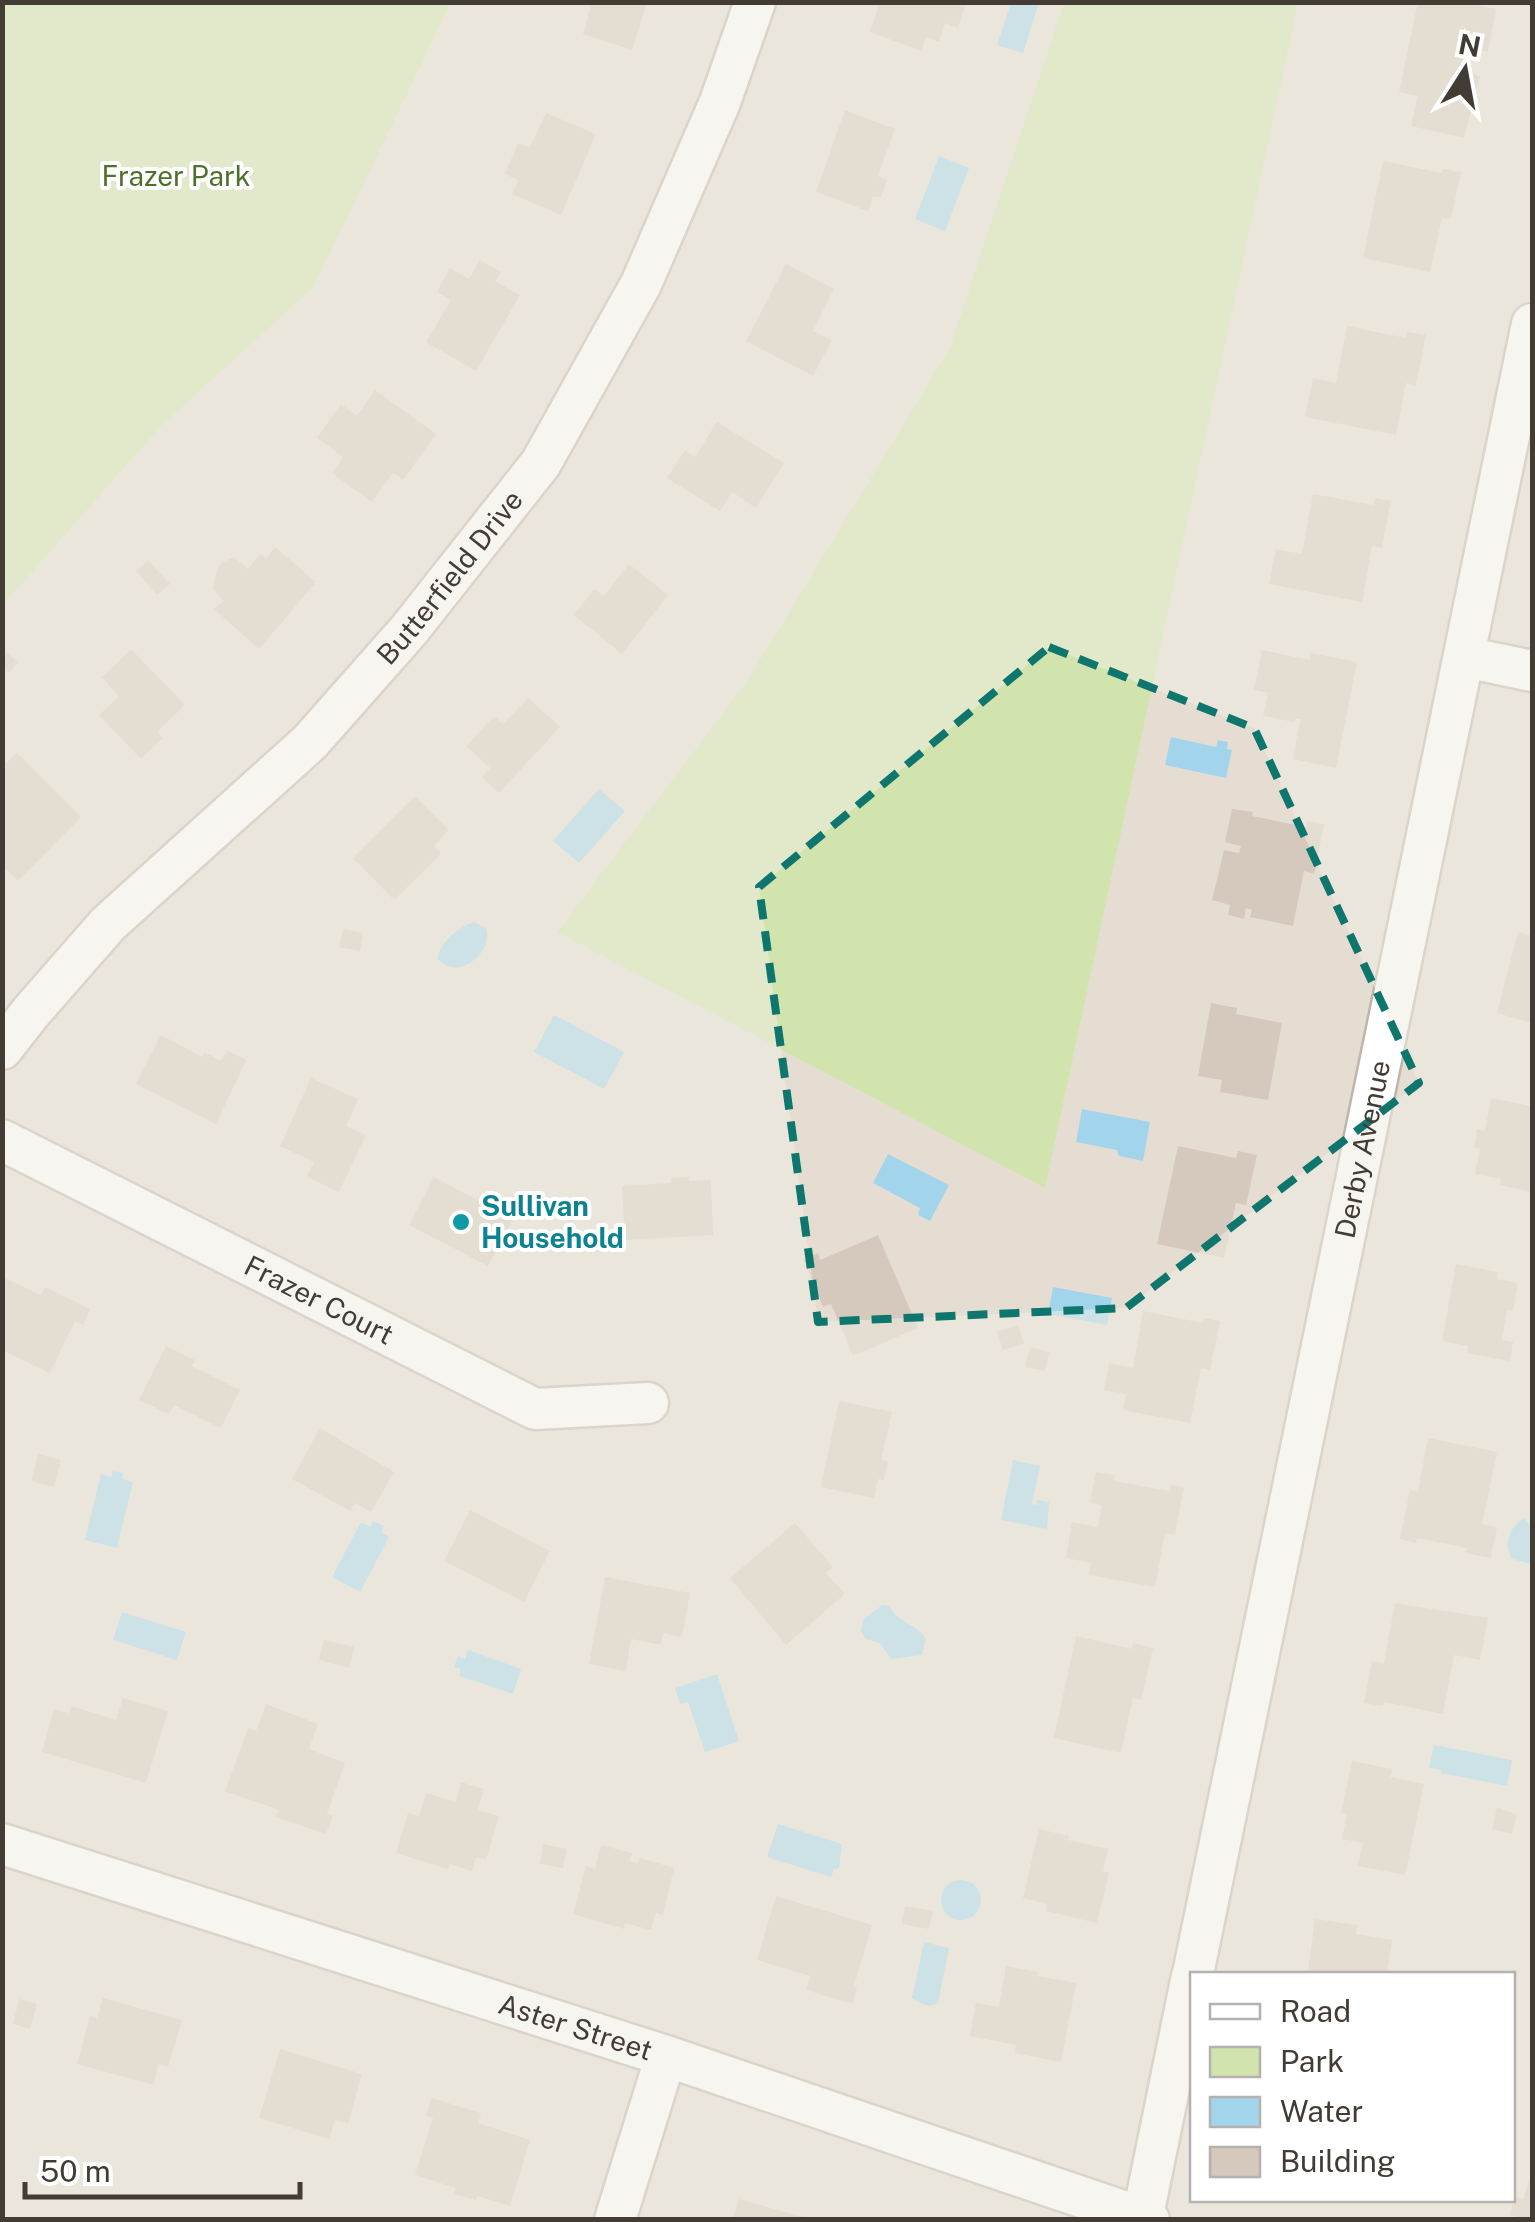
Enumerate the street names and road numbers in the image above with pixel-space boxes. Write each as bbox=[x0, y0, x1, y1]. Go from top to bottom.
street label: Butterfield Drive bbox=[370, 483, 529, 671]
street label: Derby Avenue bbox=[1328, 1057, 1396, 1241]
street label: Frazer Court bbox=[239, 1248, 399, 1351]
street label: Aster Street bbox=[495, 1987, 657, 2067]

